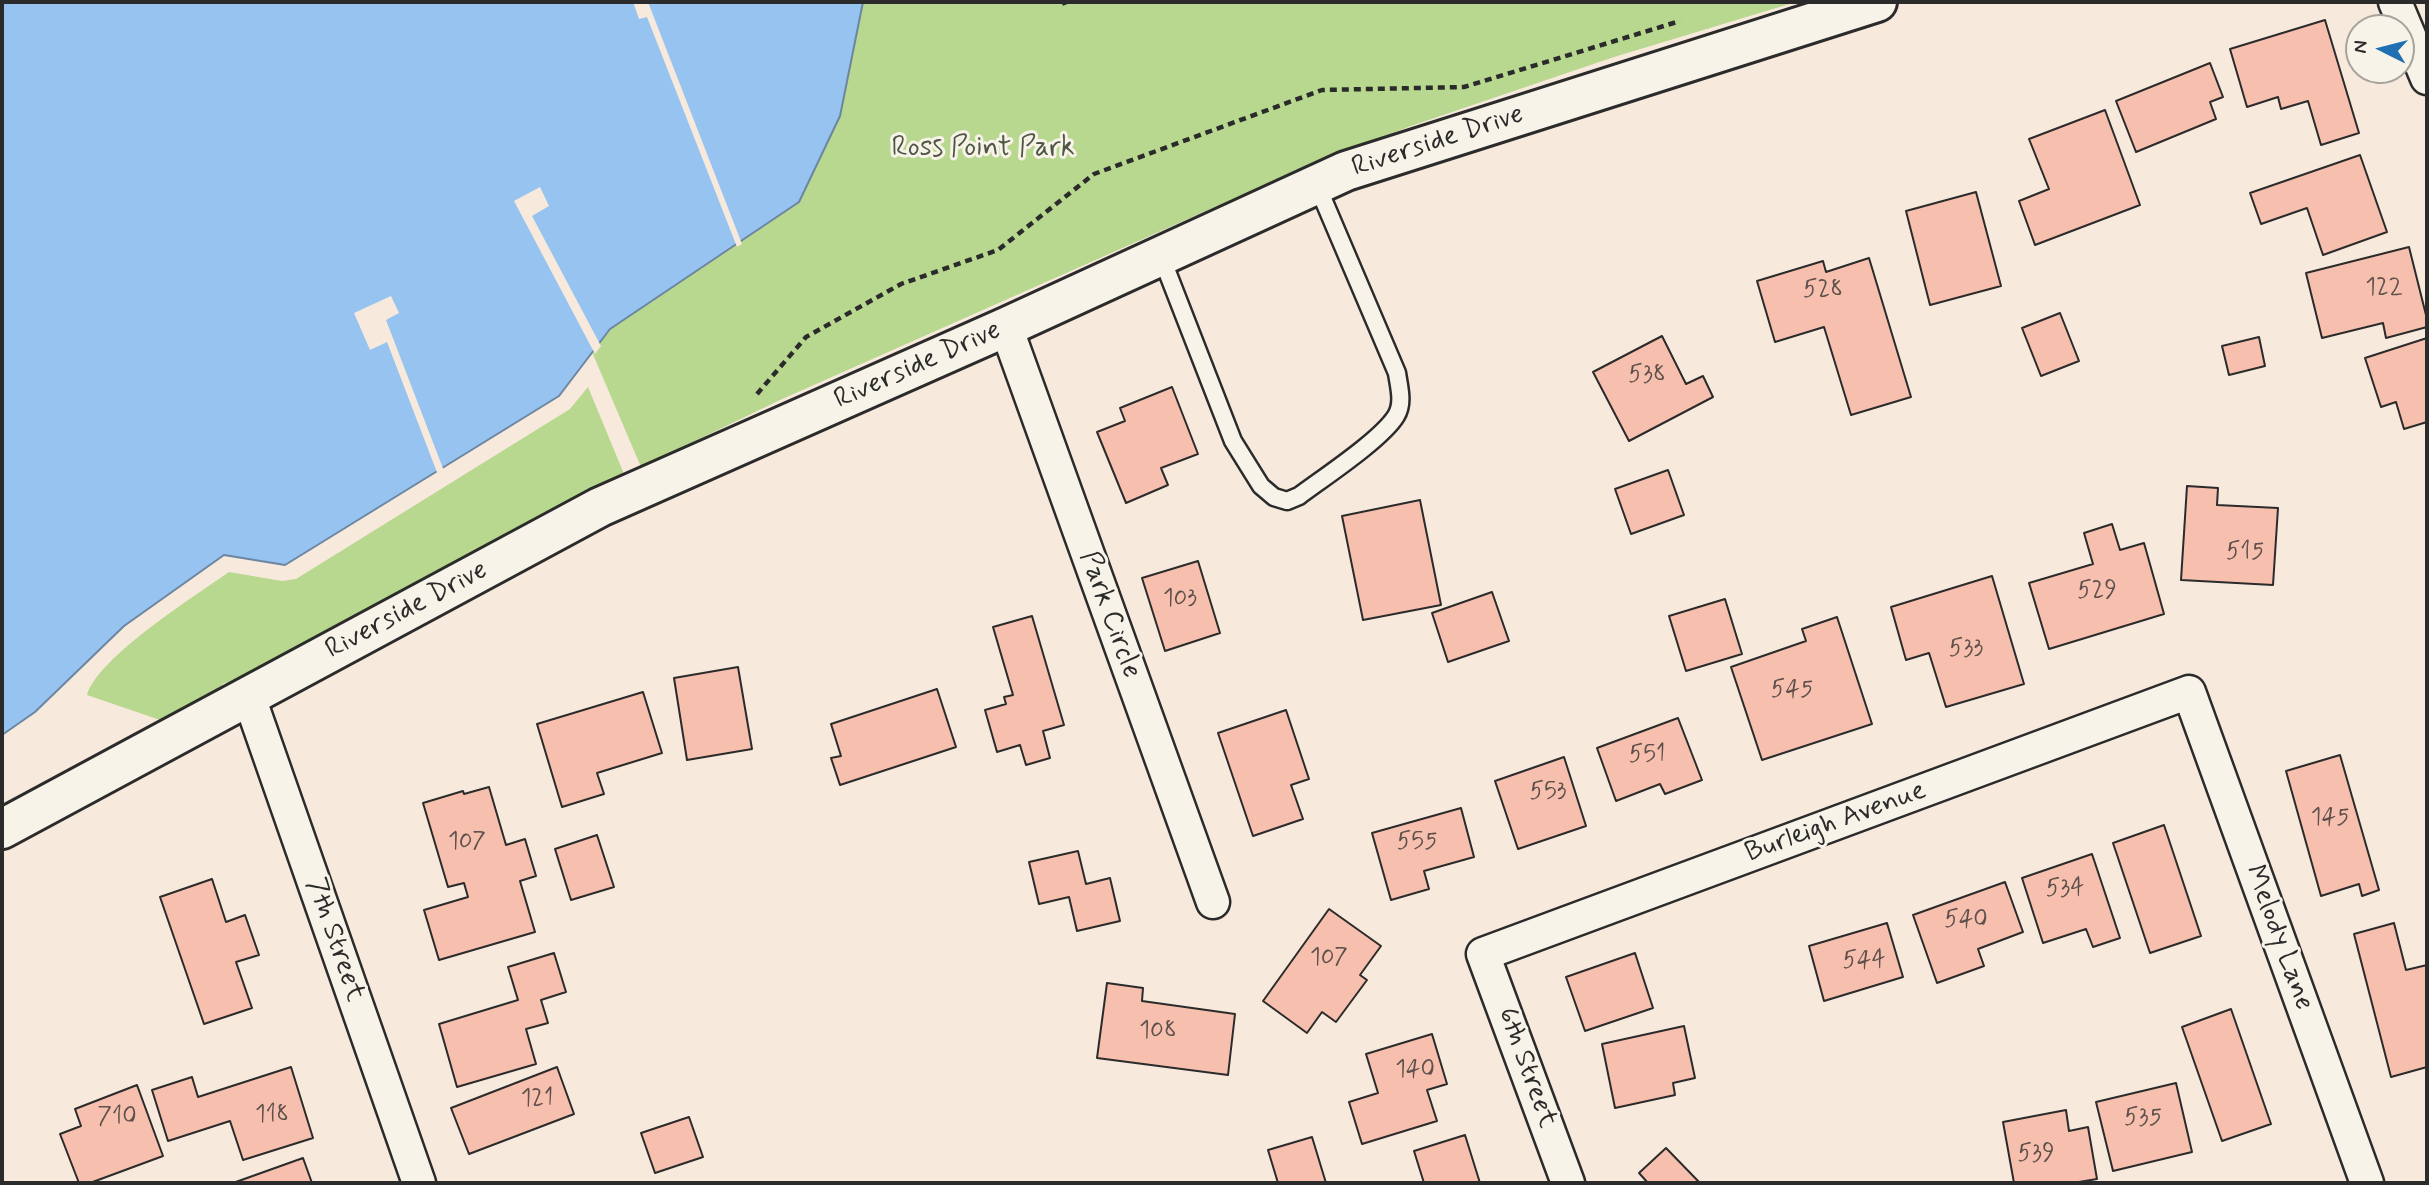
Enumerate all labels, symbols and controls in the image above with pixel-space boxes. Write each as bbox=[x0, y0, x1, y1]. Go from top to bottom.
north arrow bbox=[2345, 14, 2415, 84]
text: N bbox=[2348, 39, 2374, 55]
street label: Riverside Drive bbox=[1348, 98, 1528, 186]
park label: Ross Point Park bbox=[891, 132, 1075, 166]
house number: 122 bbox=[2365, 275, 2403, 303]
house number: 528 bbox=[1803, 277, 1843, 305]
street label: Riverside Drive bbox=[830, 314, 1006, 418]
house number: 538 bbox=[1628, 362, 1666, 390]
house number: 515 bbox=[2226, 539, 2264, 567]
street label: Park Circle bbox=[1071, 547, 1147, 683]
street label: Riverside Drive bbox=[320, 554, 494, 668]
house number: 529 bbox=[2077, 578, 2117, 606]
house number: 103 bbox=[1163, 586, 1197, 614]
house number: 533 bbox=[1949, 636, 1983, 664]
house number: 545 bbox=[1771, 677, 1813, 705]
house number: 551 bbox=[1629, 742, 1665, 770]
street label: Burleigh Avenue bbox=[1741, 775, 1931, 871]
house number: 553 bbox=[1530, 779, 1566, 807]
house number: 145 bbox=[2311, 805, 2349, 833]
house number: 107 bbox=[448, 829, 486, 857]
house number: 555 bbox=[1397, 829, 1437, 857]
street label: Melody Lane bbox=[2236, 861, 2320, 1015]
street label: 7th Street bbox=[297, 874, 371, 1006]
house number: 534 bbox=[2046, 876, 2084, 904]
house number: 540 bbox=[1944, 907, 1988, 935]
house number: 107 bbox=[1310, 945, 1348, 973]
house number: 544 bbox=[1842, 948, 1886, 976]
street label: 6th Street bbox=[1489, 1003, 1563, 1133]
house number: 108 bbox=[1139, 1018, 1177, 1046]
house number: 140 bbox=[1395, 1057, 1435, 1085]
house number: 121 bbox=[521, 1086, 553, 1114]
house number: 118 bbox=[255, 1102, 289, 1130]
house number: 710 bbox=[97, 1104, 137, 1132]
house number: 535 bbox=[2124, 1105, 2162, 1133]
house number: 539 bbox=[2017, 1141, 2055, 1169]

